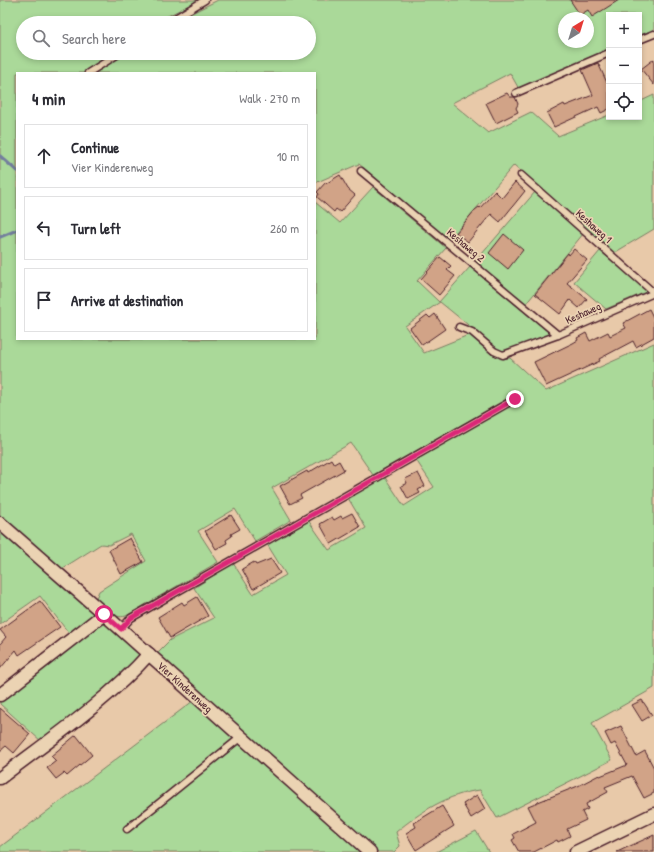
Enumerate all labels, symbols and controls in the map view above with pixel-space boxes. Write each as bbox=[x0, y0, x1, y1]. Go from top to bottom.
north arrow bbox=[558, 12, 594, 48]
map controls bbox=[606, 12, 642, 120]
button: + bbox=[606, 12, 642, 48]
search box bbox=[16, 16, 316, 60]
icon: search bbox=[30, 27, 52, 49]
text: Search here bbox=[62, 28, 126, 49]
button: − bbox=[606, 48, 642, 84]
button: locate bbox=[606, 84, 642, 120]
text: 4 min bbox=[32, 87, 65, 110]
text: Walk · 270 m bbox=[239, 89, 300, 107]
text: Continue bbox=[71, 137, 119, 158]
icon: ahead bbox=[33, 145, 55, 167]
text: 10 m bbox=[277, 147, 299, 165]
text: Vier Kinderenweg bbox=[71, 158, 153, 176]
street label: Keshaweg 1 bbox=[573, 206, 615, 246]
icon: left bbox=[33, 217, 55, 239]
text: Turn left bbox=[71, 218, 121, 239]
text: 260 m bbox=[270, 219, 299, 237]
street label: Keshaweg 2 bbox=[444, 225, 488, 265]
icon: arrive bbox=[33, 289, 55, 311]
text: Arrive at destination bbox=[71, 290, 183, 311]
street label: Keshaweg bbox=[563, 299, 603, 327]
route end bbox=[506, 390, 524, 408]
route start bbox=[95, 605, 113, 623]
street label: Vier Kinderenweg bbox=[154, 659, 216, 716]

